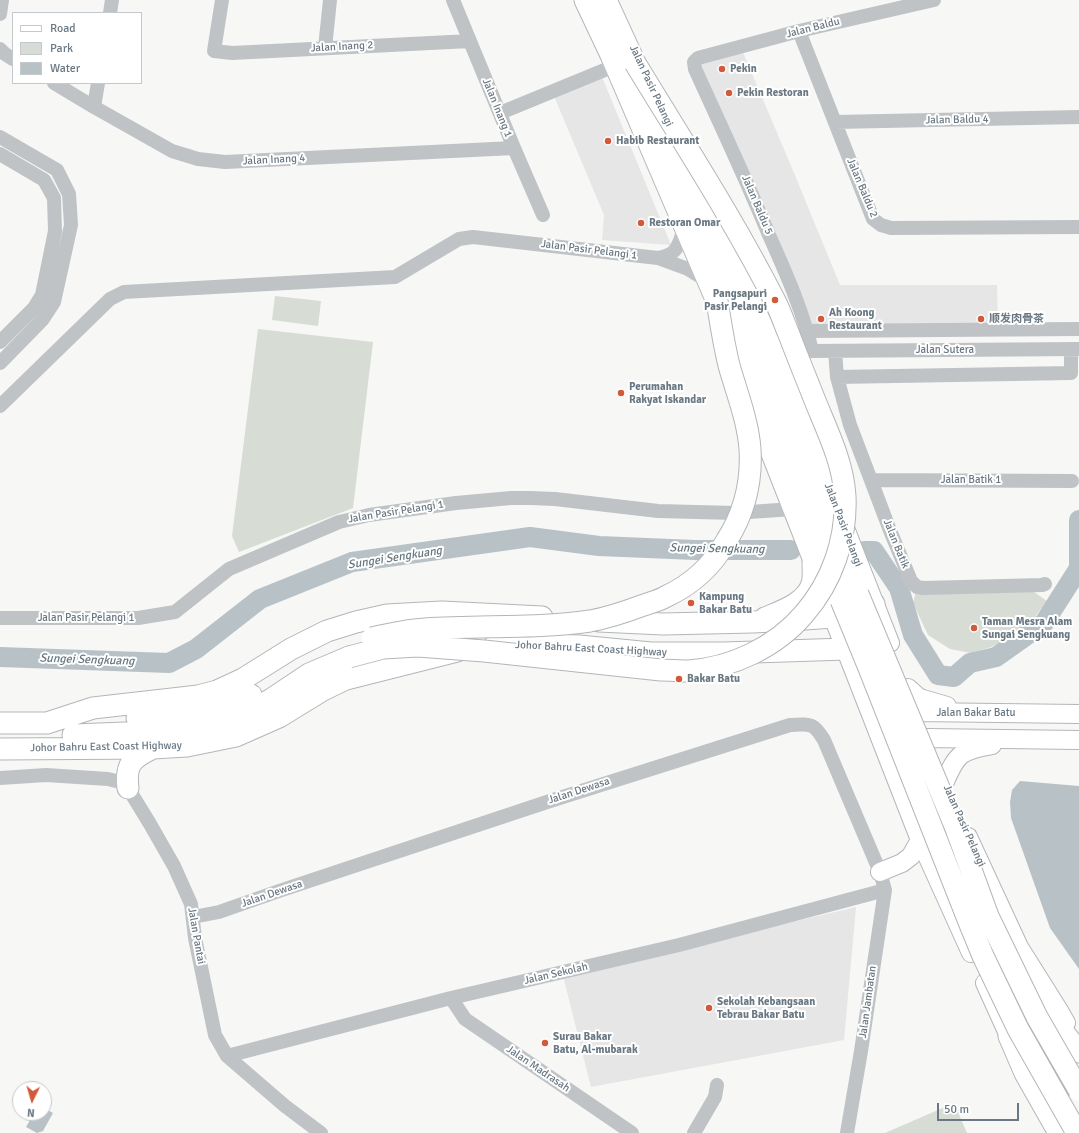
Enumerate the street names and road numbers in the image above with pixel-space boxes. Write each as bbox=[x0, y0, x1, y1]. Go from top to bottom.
street label: Jalan Baldu bbox=[785, 15, 841, 41]
street label: Jalan Inang 2 bbox=[310, 39, 374, 55]
street label: Jalan Pasir Pelangi bbox=[626, 43, 676, 129]
street label: Jalan Inang 1 bbox=[479, 77, 515, 139]
street label: Jalan Baldu 4 bbox=[925, 113, 989, 127]
street label: Jalan Inang 4 bbox=[242, 152, 306, 168]
street label: Jalan Baldu 2 bbox=[844, 156, 880, 220]
street label: Jalan Baldu 5 bbox=[739, 173, 775, 237]
street label: Jalan Pasir Pelangi 1 bbox=[540, 238, 638, 262]
street label: Jalan Sutera bbox=[916, 343, 974, 357]
street label: Jalan Batik 1 bbox=[941, 473, 1001, 487]
street label: Jalan Pasir Pelangi bbox=[821, 481, 865, 569]
street label: Jalan Pasir Pelangi 1 bbox=[347, 498, 445, 526]
street label: Jalan Batik bbox=[880, 517, 912, 571]
street label: Jalan Pasir Pelangi 1 bbox=[38, 611, 134, 625]
street label: Johor Bahru East Coast Highway bbox=[515, 638, 667, 660]
street label: Jalan Bakar Batu bbox=[936, 706, 1016, 720]
street label: Johor Bahru East Coast Highway bbox=[30, 739, 182, 755]
street label: Jalan Dewasa bbox=[547, 775, 611, 807]
street label: Jalan Pasir Pelangi bbox=[940, 783, 988, 869]
street label: Jalan Dewasa bbox=[240, 877, 304, 911]
street label: Jalan Pantai bbox=[185, 907, 207, 965]
street label: Jalan Sekolah bbox=[523, 960, 589, 988]
street label: Jalan Jambatan bbox=[856, 965, 880, 1039]
street label: Jalan Madrasah bbox=[504, 1043, 572, 1095]

